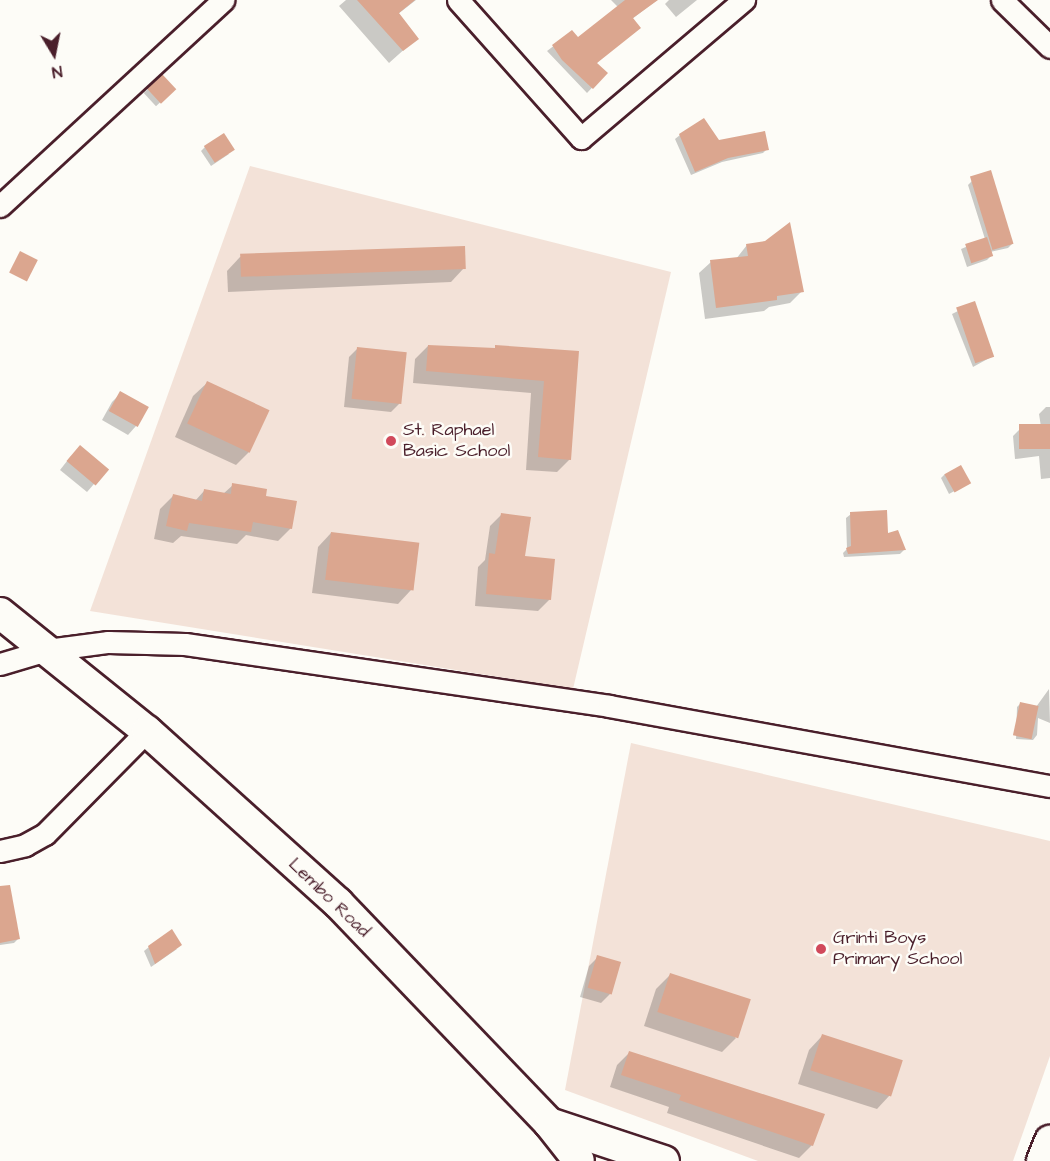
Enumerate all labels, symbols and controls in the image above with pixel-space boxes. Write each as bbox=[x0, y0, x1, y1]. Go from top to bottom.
north arrow bbox=[24, 24, 84, 84]
text: N bbox=[50, 60, 64, 83]
place label: St. Raphael Basic School bbox=[403, 420, 510, 462]
marker: St. Raphael Basic School bbox=[384, 434, 398, 448]
street label: Lembo Road bbox=[284, 854, 374, 942]
place label: Grinti Boys Primary School bbox=[833, 928, 962, 970]
marker: Grinti Boys Primary School bbox=[814, 942, 828, 956]

